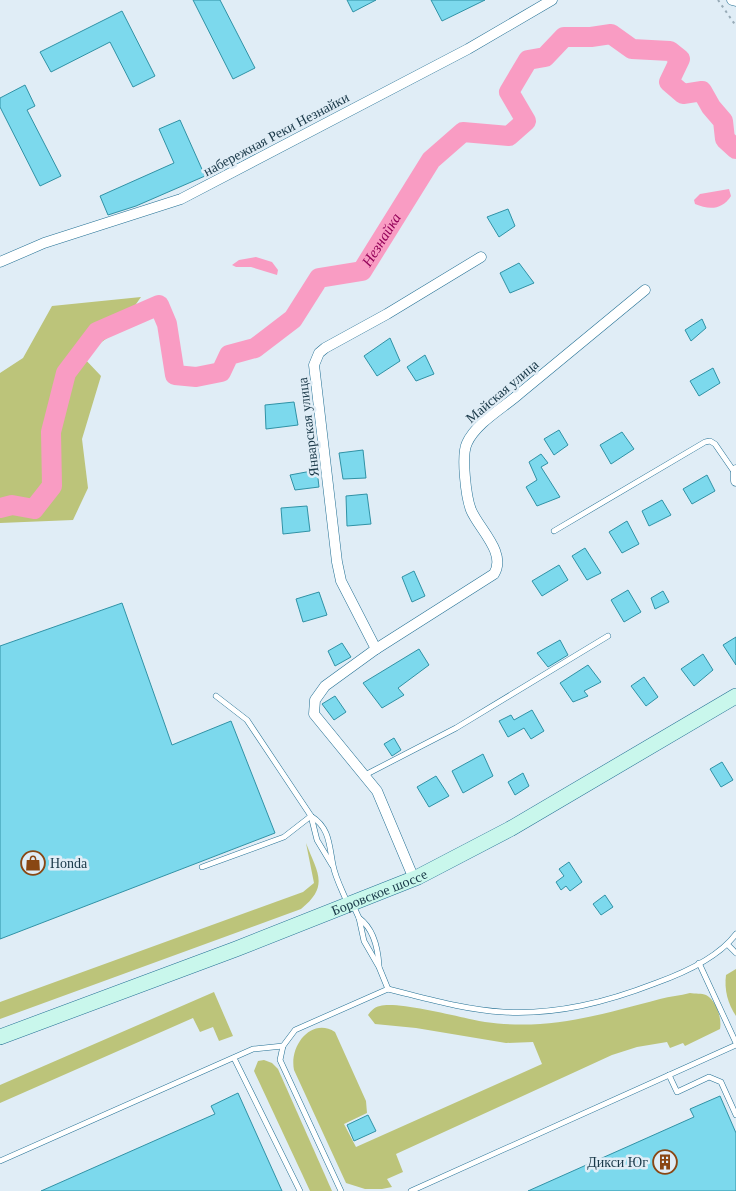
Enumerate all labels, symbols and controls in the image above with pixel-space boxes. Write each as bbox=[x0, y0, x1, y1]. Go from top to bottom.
street label: набережная Реки Незнайки bbox=[201, 89, 352, 179]
water label: Незнайка bbox=[358, 210, 404, 270]
street label: Майская улица bbox=[463, 356, 542, 426]
street label: Январская улица bbox=[295, 376, 322, 477]
shop icon: Honda bbox=[20, 850, 46, 876]
place label: Honda bbox=[50, 856, 88, 871]
street label: Боровское шоссе bbox=[329, 867, 430, 918]
building icon: Дикси Юг bbox=[652, 1149, 678, 1175]
place label: Дикси Юг bbox=[587, 1155, 648, 1170]

